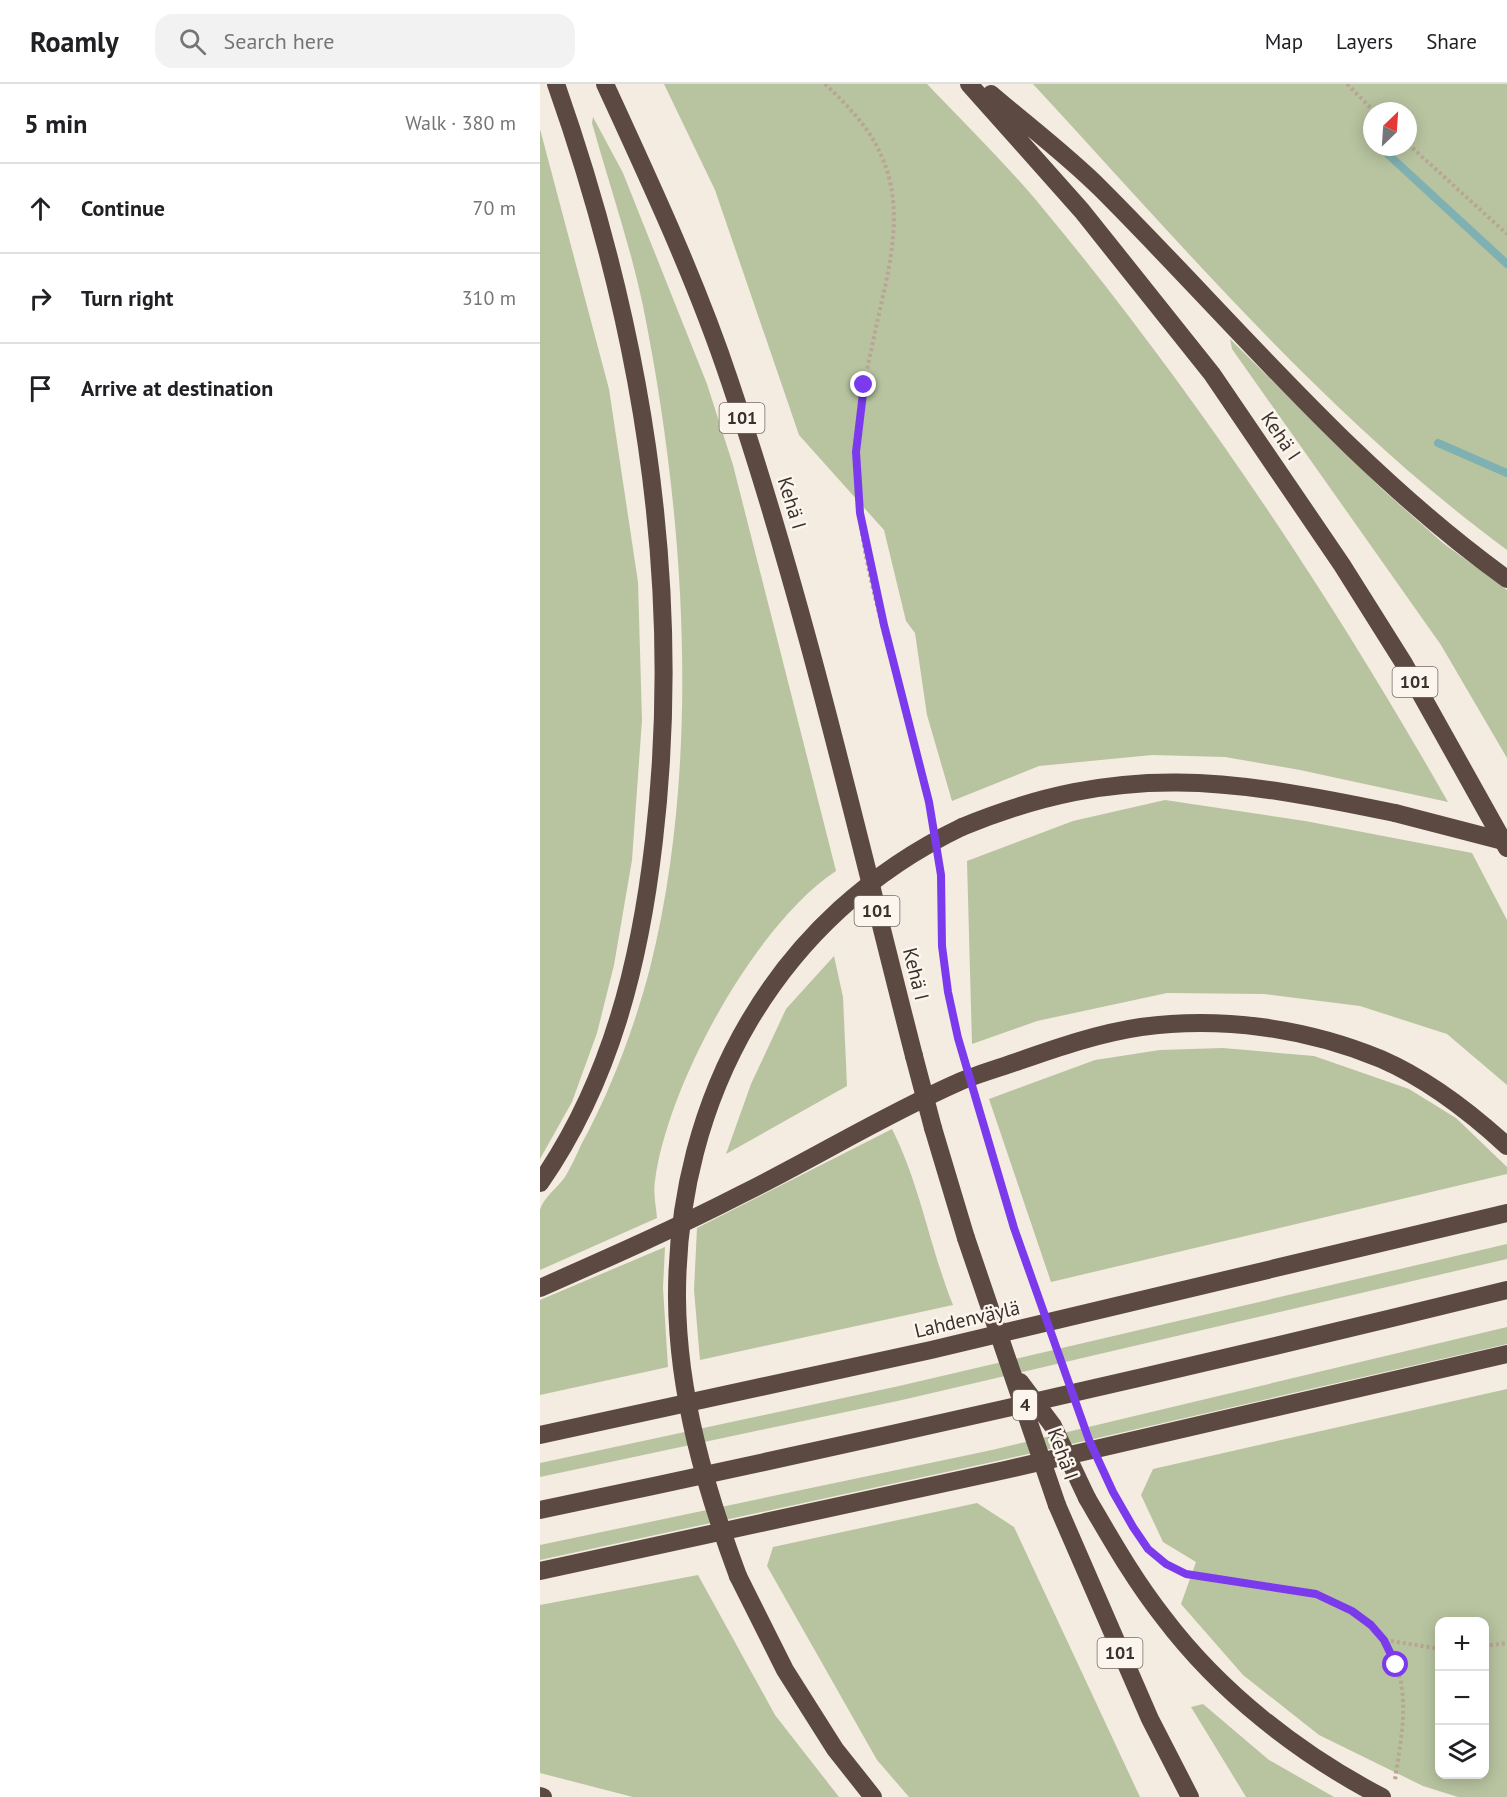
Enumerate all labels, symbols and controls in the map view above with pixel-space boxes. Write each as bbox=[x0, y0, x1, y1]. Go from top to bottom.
search box bbox=[155, 14, 575, 68]
text: Roamly bbox=[30, 23, 119, 60]
icon: search bbox=[176, 25, 209, 58]
text: Search here bbox=[224, 27, 335, 55]
text: Map bbox=[1265, 28, 1303, 55]
text: Layers bbox=[1336, 28, 1393, 55]
text: Share bbox=[1426, 28, 1477, 55]
north arrow bbox=[1363, 102, 1417, 156]
text: 5 min bbox=[24, 107, 87, 140]
text: Walk · 380 m bbox=[405, 110, 516, 136]
icon: ahead bbox=[24, 192, 57, 225]
text: Continue bbox=[81, 194, 165, 222]
text: 70 m bbox=[473, 195, 516, 221]
icon: right bbox=[24, 282, 57, 315]
text: Turn right bbox=[81, 284, 173, 312]
text: 310 m bbox=[462, 285, 516, 311]
route end bbox=[850, 371, 876, 397]
icon: arrive bbox=[24, 372, 57, 405]
text: Arrive at destination bbox=[81, 374, 273, 402]
road number: 101 bbox=[720, 403, 764, 433]
street label: Kehä I bbox=[1255, 407, 1307, 465]
street label: Kehä I bbox=[772, 474, 812, 532]
road number: 101 bbox=[1392, 667, 1438, 697]
road number: 101 bbox=[854, 896, 900, 926]
street label: Kehä I bbox=[897, 945, 935, 1003]
street label: Lahdenväylä bbox=[912, 1294, 1022, 1344]
road number: 4 bbox=[1013, 1390, 1037, 1420]
street label: Kehä I bbox=[1042, 1424, 1084, 1484]
map controls bbox=[1435, 1617, 1489, 1779]
button: + bbox=[1435, 1617, 1489, 1671]
road number: 101 bbox=[1098, 1638, 1142, 1668]
route start bbox=[1382, 1651, 1408, 1677]
button: − bbox=[1435, 1671, 1489, 1725]
button: layers bbox=[1435, 1725, 1489, 1779]

